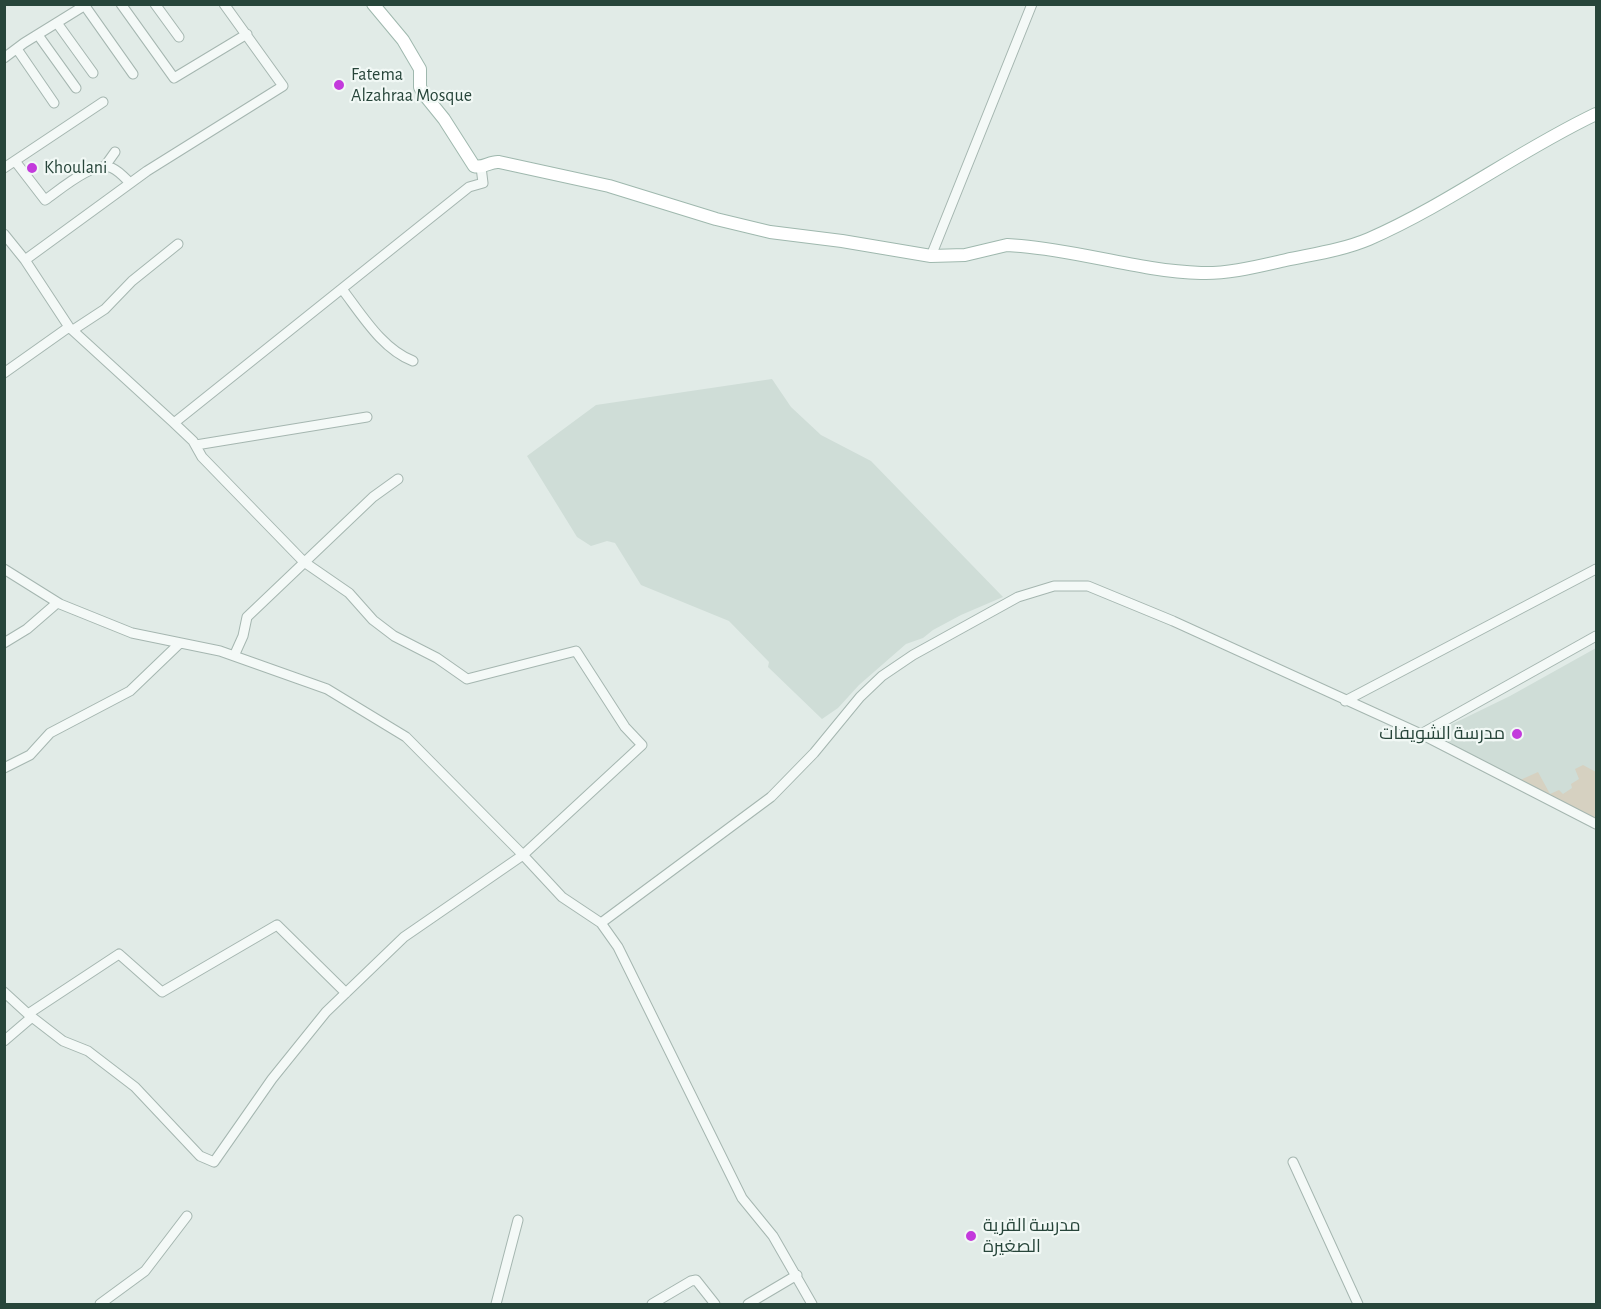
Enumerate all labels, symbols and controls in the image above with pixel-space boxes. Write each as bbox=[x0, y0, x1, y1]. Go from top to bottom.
place label: Fatema Alzahraa Mosque bbox=[351, 64, 472, 106]
marker: Fatema Alzahraa Mosque bbox=[332, 78, 346, 92]
place label: Khoulani bbox=[44, 157, 107, 179]
marker: Khoulani bbox=[25, 161, 39, 175]
place label: مدرسة الشويفات bbox=[1379, 723, 1505, 745]
marker: مدرسة الشويفات bbox=[1510, 727, 1524, 741]
place label: مدرسة القرية الصغيرة bbox=[983, 1215, 1081, 1258]
marker: مدرسة القرية الصغيرة bbox=[964, 1229, 978, 1243]

